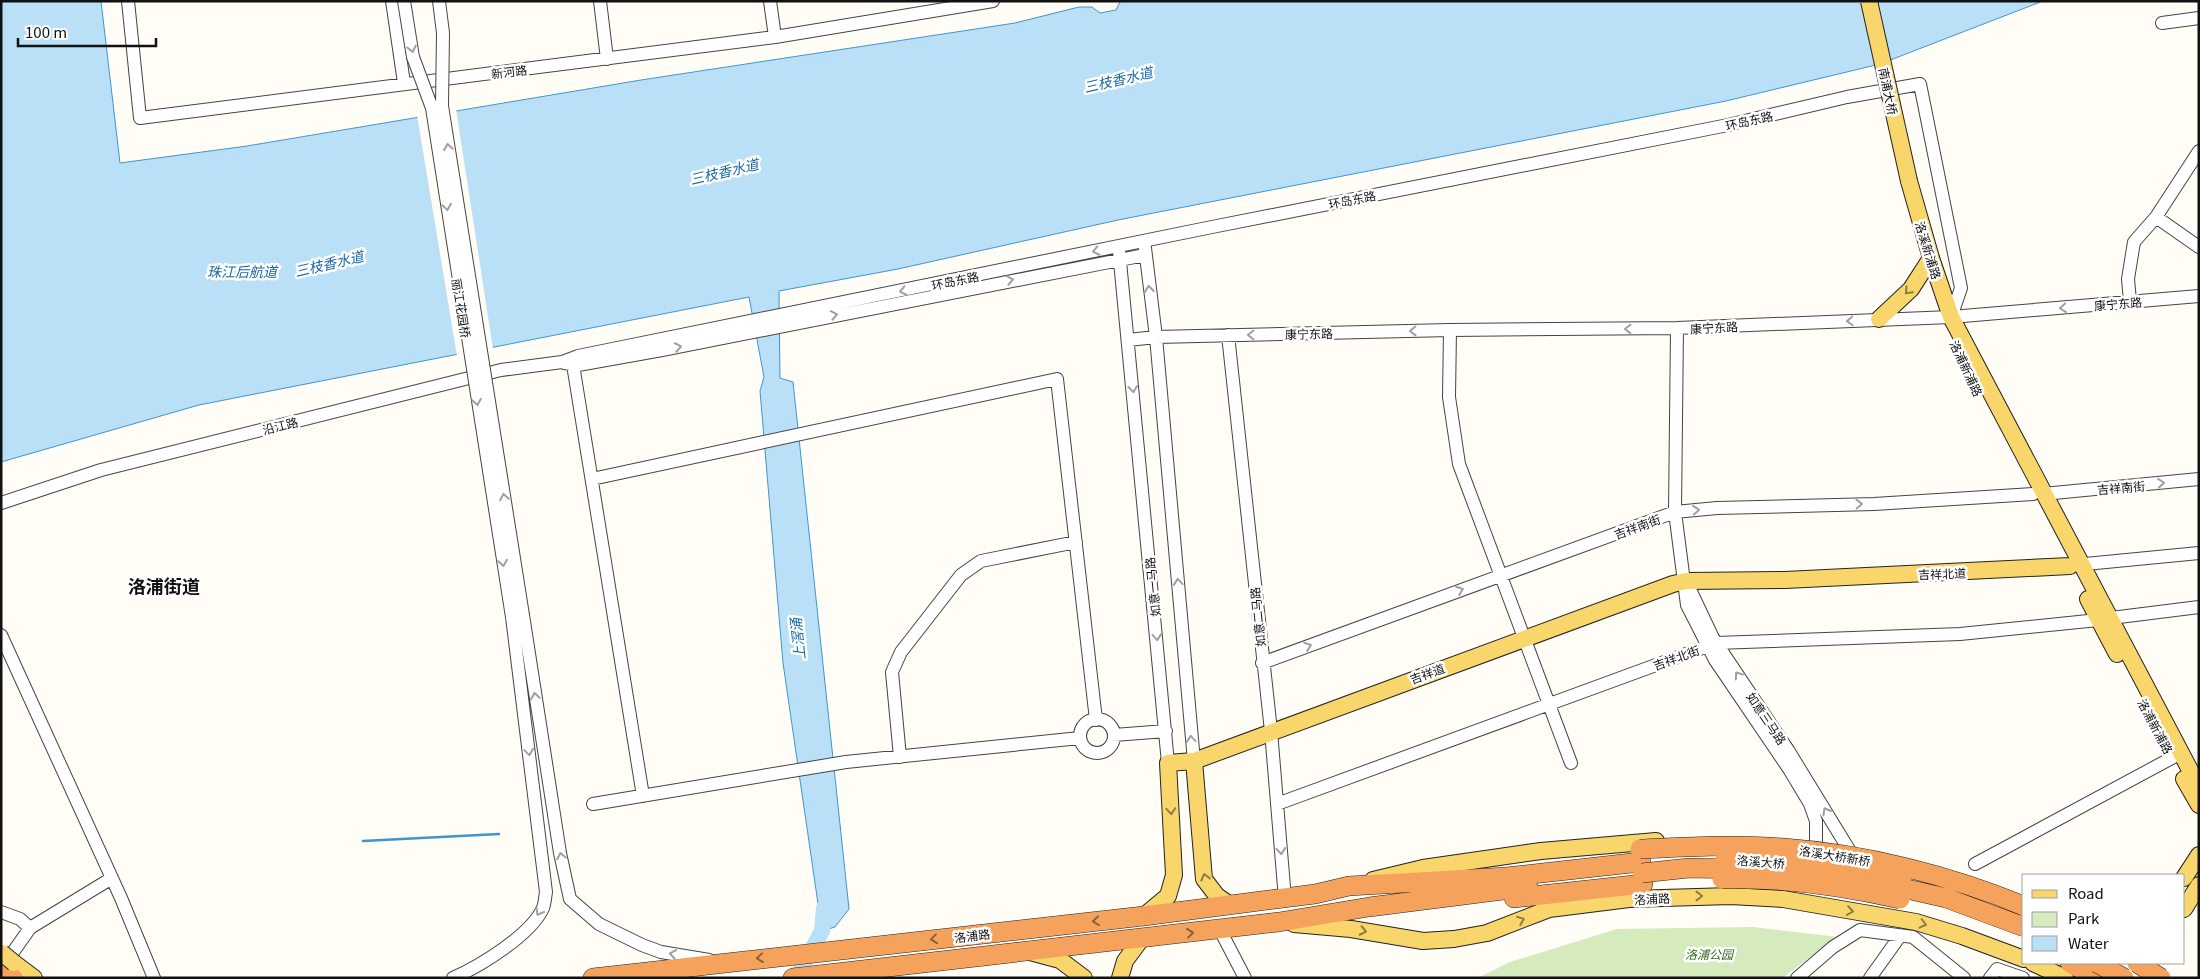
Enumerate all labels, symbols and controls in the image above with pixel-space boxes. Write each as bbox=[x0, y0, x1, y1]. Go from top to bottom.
scale bar bbox=[18, 15, 155, 47]
text: 100 m bbox=[25, 21, 67, 42]
one-way arrow bbox=[406, 45, 417, 54]
street label: 新河路 bbox=[490, 60, 528, 82]
water label: 三枝香水道 bbox=[1082, 61, 1156, 97]
street label: 南浦大桥 bbox=[1876, 66, 1902, 116]
street label: 环岛东路 bbox=[1724, 106, 1774, 134]
one-way arrow bbox=[444, 142, 454, 151]
water label: 三枝香水道 bbox=[688, 153, 762, 189]
street label: 环岛东路 bbox=[1327, 186, 1377, 212]
one-way arrow bbox=[441, 203, 451, 212]
street label: 洛溪新浦路 bbox=[1912, 219, 1946, 281]
water label: 三枝香水道 bbox=[293, 245, 367, 281]
one-way arrow bbox=[1092, 245, 1101, 256]
water label: 珠江后航道 bbox=[207, 261, 279, 281]
street label: 环岛东路 bbox=[930, 267, 980, 293]
one-way arrow bbox=[1006, 276, 1015, 286]
street label: 丽江花园桥 bbox=[449, 277, 475, 339]
one-way arrow bbox=[898, 285, 907, 296]
one-way arrow bbox=[1144, 285, 1155, 293]
one-way arrow bbox=[1905, 286, 1914, 295]
street label: 康宁东路 bbox=[2093, 292, 2143, 314]
one-way arrow bbox=[2059, 302, 2067, 313]
one-way arrow bbox=[830, 311, 838, 321]
one-way arrow bbox=[1845, 315, 1853, 326]
street label: 康宁东路 bbox=[1690, 317, 1738, 337]
street label: 康宁东路 bbox=[1285, 324, 1333, 342]
one-way arrow bbox=[1624, 324, 1632, 334]
one-way arrow bbox=[1409, 326, 1417, 336]
one-way arrow bbox=[1247, 330, 1254, 340]
street label: 洛浦新浦路 bbox=[1947, 337, 1987, 399]
one-way arrow bbox=[674, 342, 683, 353]
one-way arrow bbox=[1127, 385, 1138, 393]
one-way arrow bbox=[471, 398, 481, 407]
street label: 沿江路 bbox=[260, 412, 300, 438]
street label: 吉祥南街 bbox=[2096, 476, 2146, 498]
one-way arrow bbox=[2158, 478, 2166, 489]
one-way arrow bbox=[499, 493, 510, 501]
one-way arrow bbox=[1855, 499, 1863, 509]
one-way arrow bbox=[1693, 505, 1701, 516]
street label: 吉祥南街 bbox=[1612, 510, 1662, 542]
street label: 如意一马路 bbox=[1140, 556, 1164, 618]
one-way arrow bbox=[497, 559, 508, 567]
street label: 吉祥北道 bbox=[1918, 564, 1966, 582]
district label: 洛浦街道 bbox=[128, 572, 200, 598]
one-way arrow bbox=[1172, 578, 1183, 586]
street label: 如意二马路 bbox=[1245, 586, 1269, 648]
one-way arrow bbox=[1455, 586, 1464, 596]
water label: 上滘涌 bbox=[785, 615, 809, 661]
one-way arrow bbox=[1151, 634, 1162, 642]
street label: 吉祥北街 bbox=[1651, 641, 1701, 673]
one-way arrow bbox=[1303, 642, 1311, 652]
street label: 吉祥道 bbox=[1407, 659, 1447, 687]
one-way arrow bbox=[1735, 671, 1744, 681]
street label: 如意三马路 bbox=[1743, 688, 1791, 748]
one-way arrow bbox=[531, 692, 541, 700]
street label: 洛浦新浦路 bbox=[2134, 696, 2178, 756]
one-way arrow bbox=[1186, 735, 1197, 743]
one-way arrow bbox=[524, 748, 534, 757]
one-way arrow bbox=[1165, 808, 1176, 816]
one-way arrow bbox=[1822, 808, 1832, 817]
street label: 洛溪大桥新桥 bbox=[1798, 841, 1872, 869]
one-way arrow bbox=[1275, 848, 1286, 856]
street label: 洛溪大桥 bbox=[1736, 850, 1786, 872]
one-way arrow bbox=[556, 852, 567, 861]
one-way arrow bbox=[1200, 873, 1211, 881]
legend bbox=[2022, 874, 2185, 964]
text: Road bbox=[2068, 882, 2104, 903]
street label: 洛浦路 bbox=[1634, 889, 1670, 907]
one-way arrow bbox=[1695, 891, 1703, 901]
one-way arrow bbox=[1846, 906, 1855, 916]
one-way arrow bbox=[536, 907, 546, 916]
text: Park bbox=[2068, 907, 2100, 928]
one-way arrow bbox=[1091, 915, 1099, 926]
one-way arrow bbox=[1516, 916, 1525, 926]
one-way arrow bbox=[1919, 918, 1928, 929]
street label: 洛浦路 bbox=[953, 924, 991, 946]
one-way arrow bbox=[1358, 925, 1367, 936]
one-way arrow bbox=[1187, 928, 1195, 939]
text: Water bbox=[2068, 932, 2109, 953]
one-way arrow bbox=[930, 933, 938, 944]
park label: 洛浦公园 bbox=[1685, 945, 1735, 962]
one-way arrow bbox=[669, 949, 677, 959]
one-way arrow bbox=[756, 952, 764, 963]

